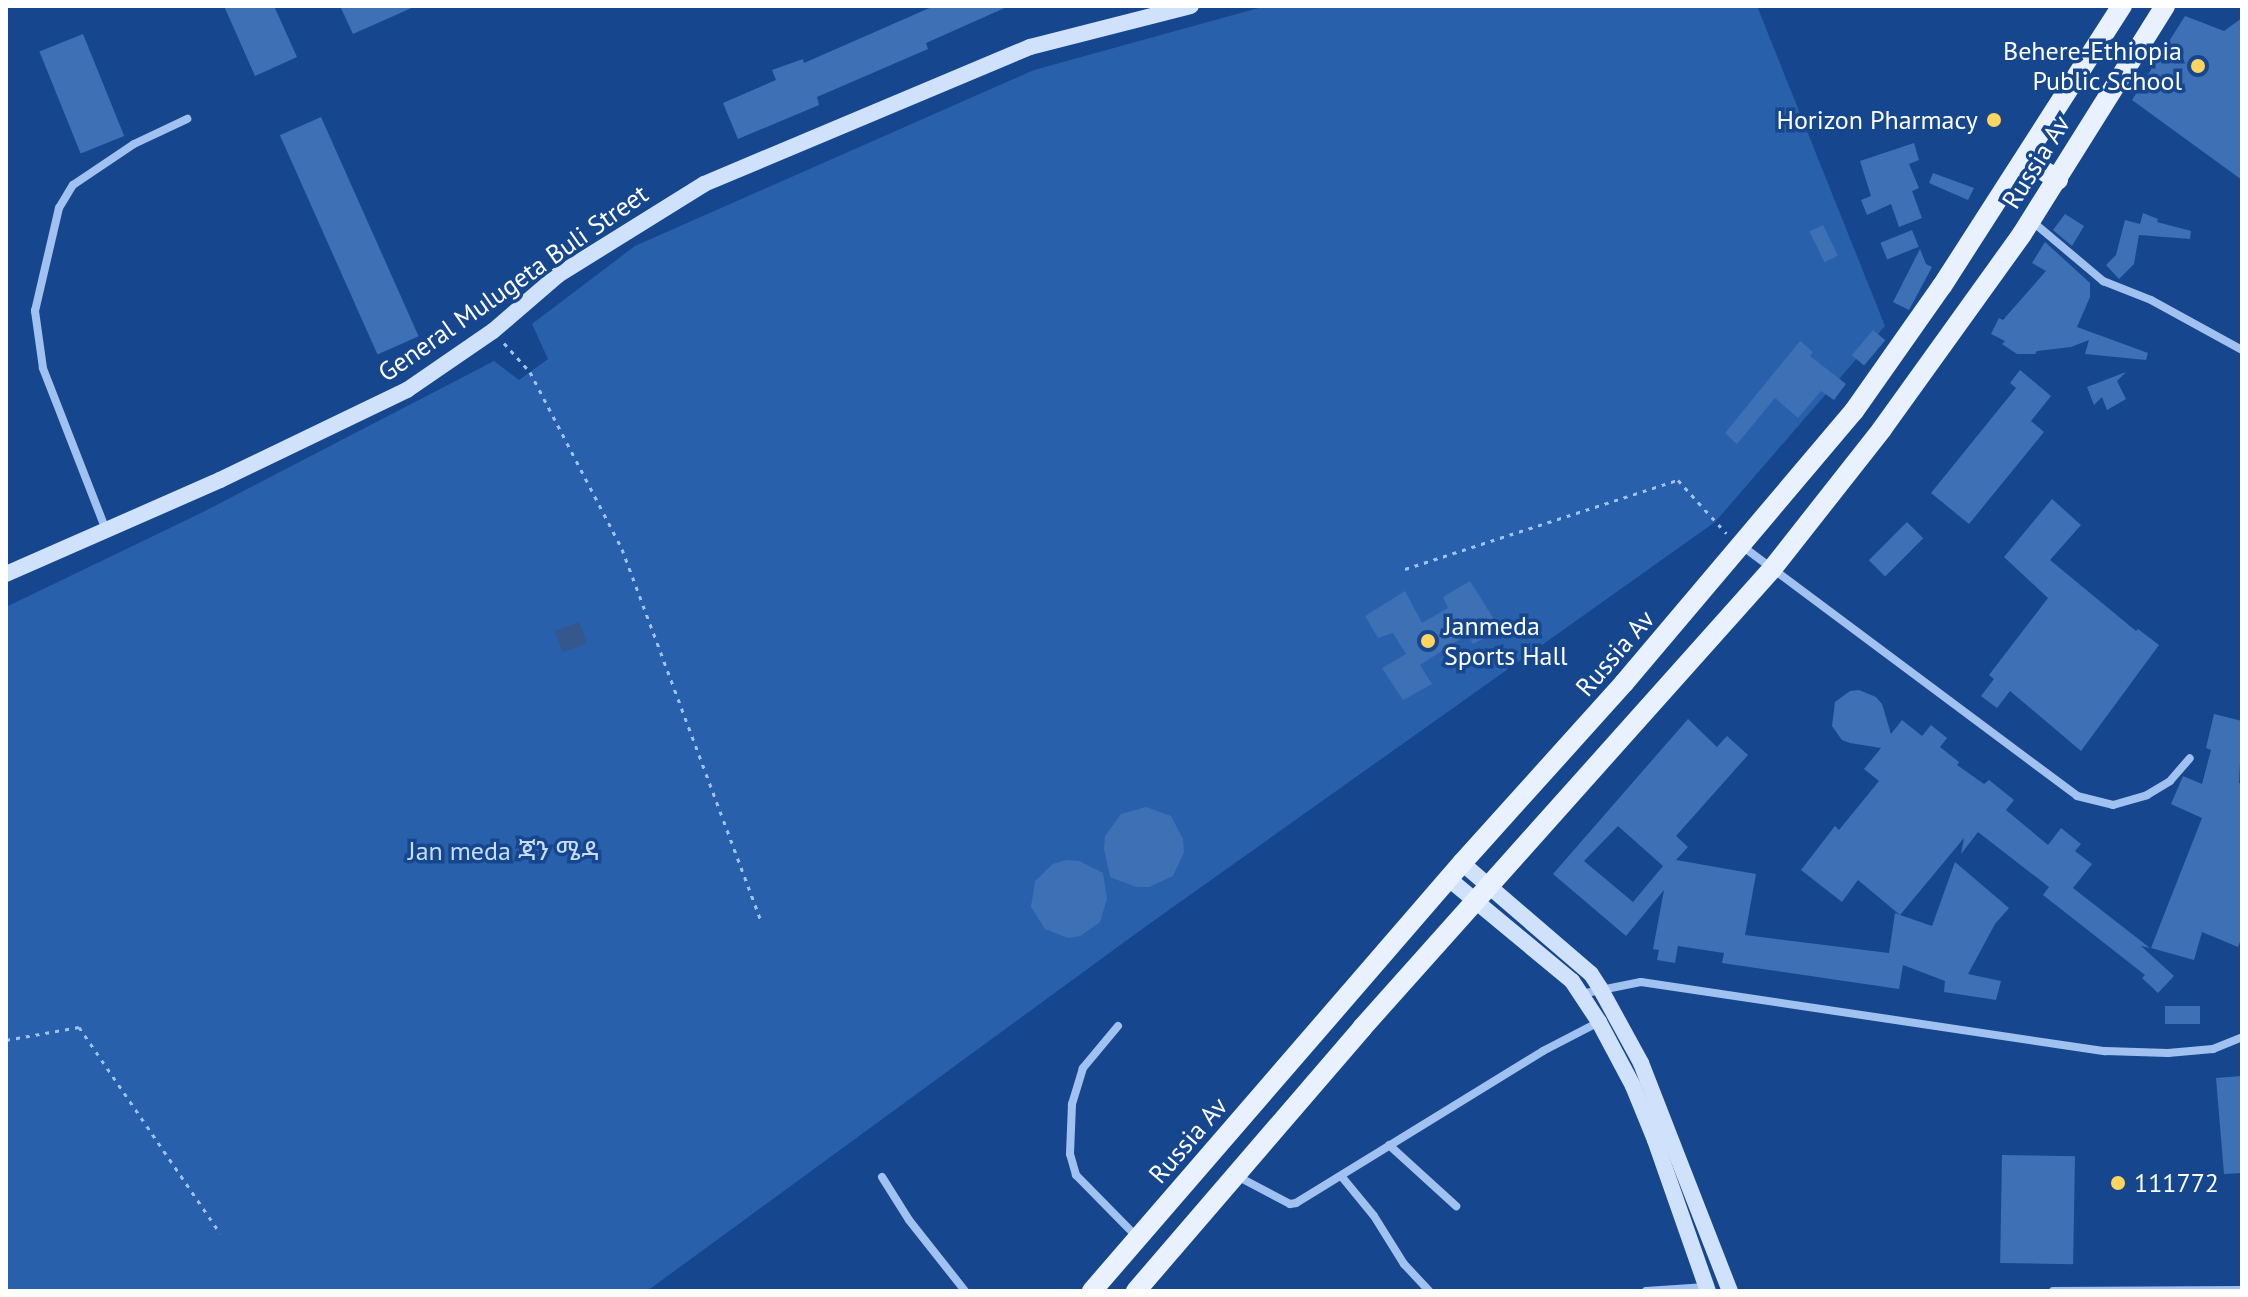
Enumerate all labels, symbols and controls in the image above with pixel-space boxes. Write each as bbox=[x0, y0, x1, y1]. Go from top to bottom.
place label: Behere-Ethiopia Public School bbox=[2003, 35, 2182, 96]
marker: Behere-Ethiopia Public School bbox=[2189, 57, 2207, 75]
place label: Horizon Pharmacy bbox=[1776, 104, 1978, 136]
street label: Russia Av bbox=[1995, 109, 2077, 215]
marker: Horizon Pharmacy bbox=[1985, 111, 2003, 129]
street label: General Mulugeta Buli Street bbox=[372, 178, 654, 388]
street label: Russia Av bbox=[1569, 603, 1661, 703]
place label: Janmeda Sports Hall bbox=[1444, 610, 1568, 672]
marker: Janmeda Sports Hall bbox=[1419, 632, 1437, 650]
park label: Jan meda ጃን ሜዳ bbox=[408, 835, 600, 867]
street label: Russia Av bbox=[1142, 1090, 1234, 1190]
place label: 111772 bbox=[2134, 1167, 2219, 1199]
marker: 111772 bbox=[2109, 1174, 2127, 1192]

